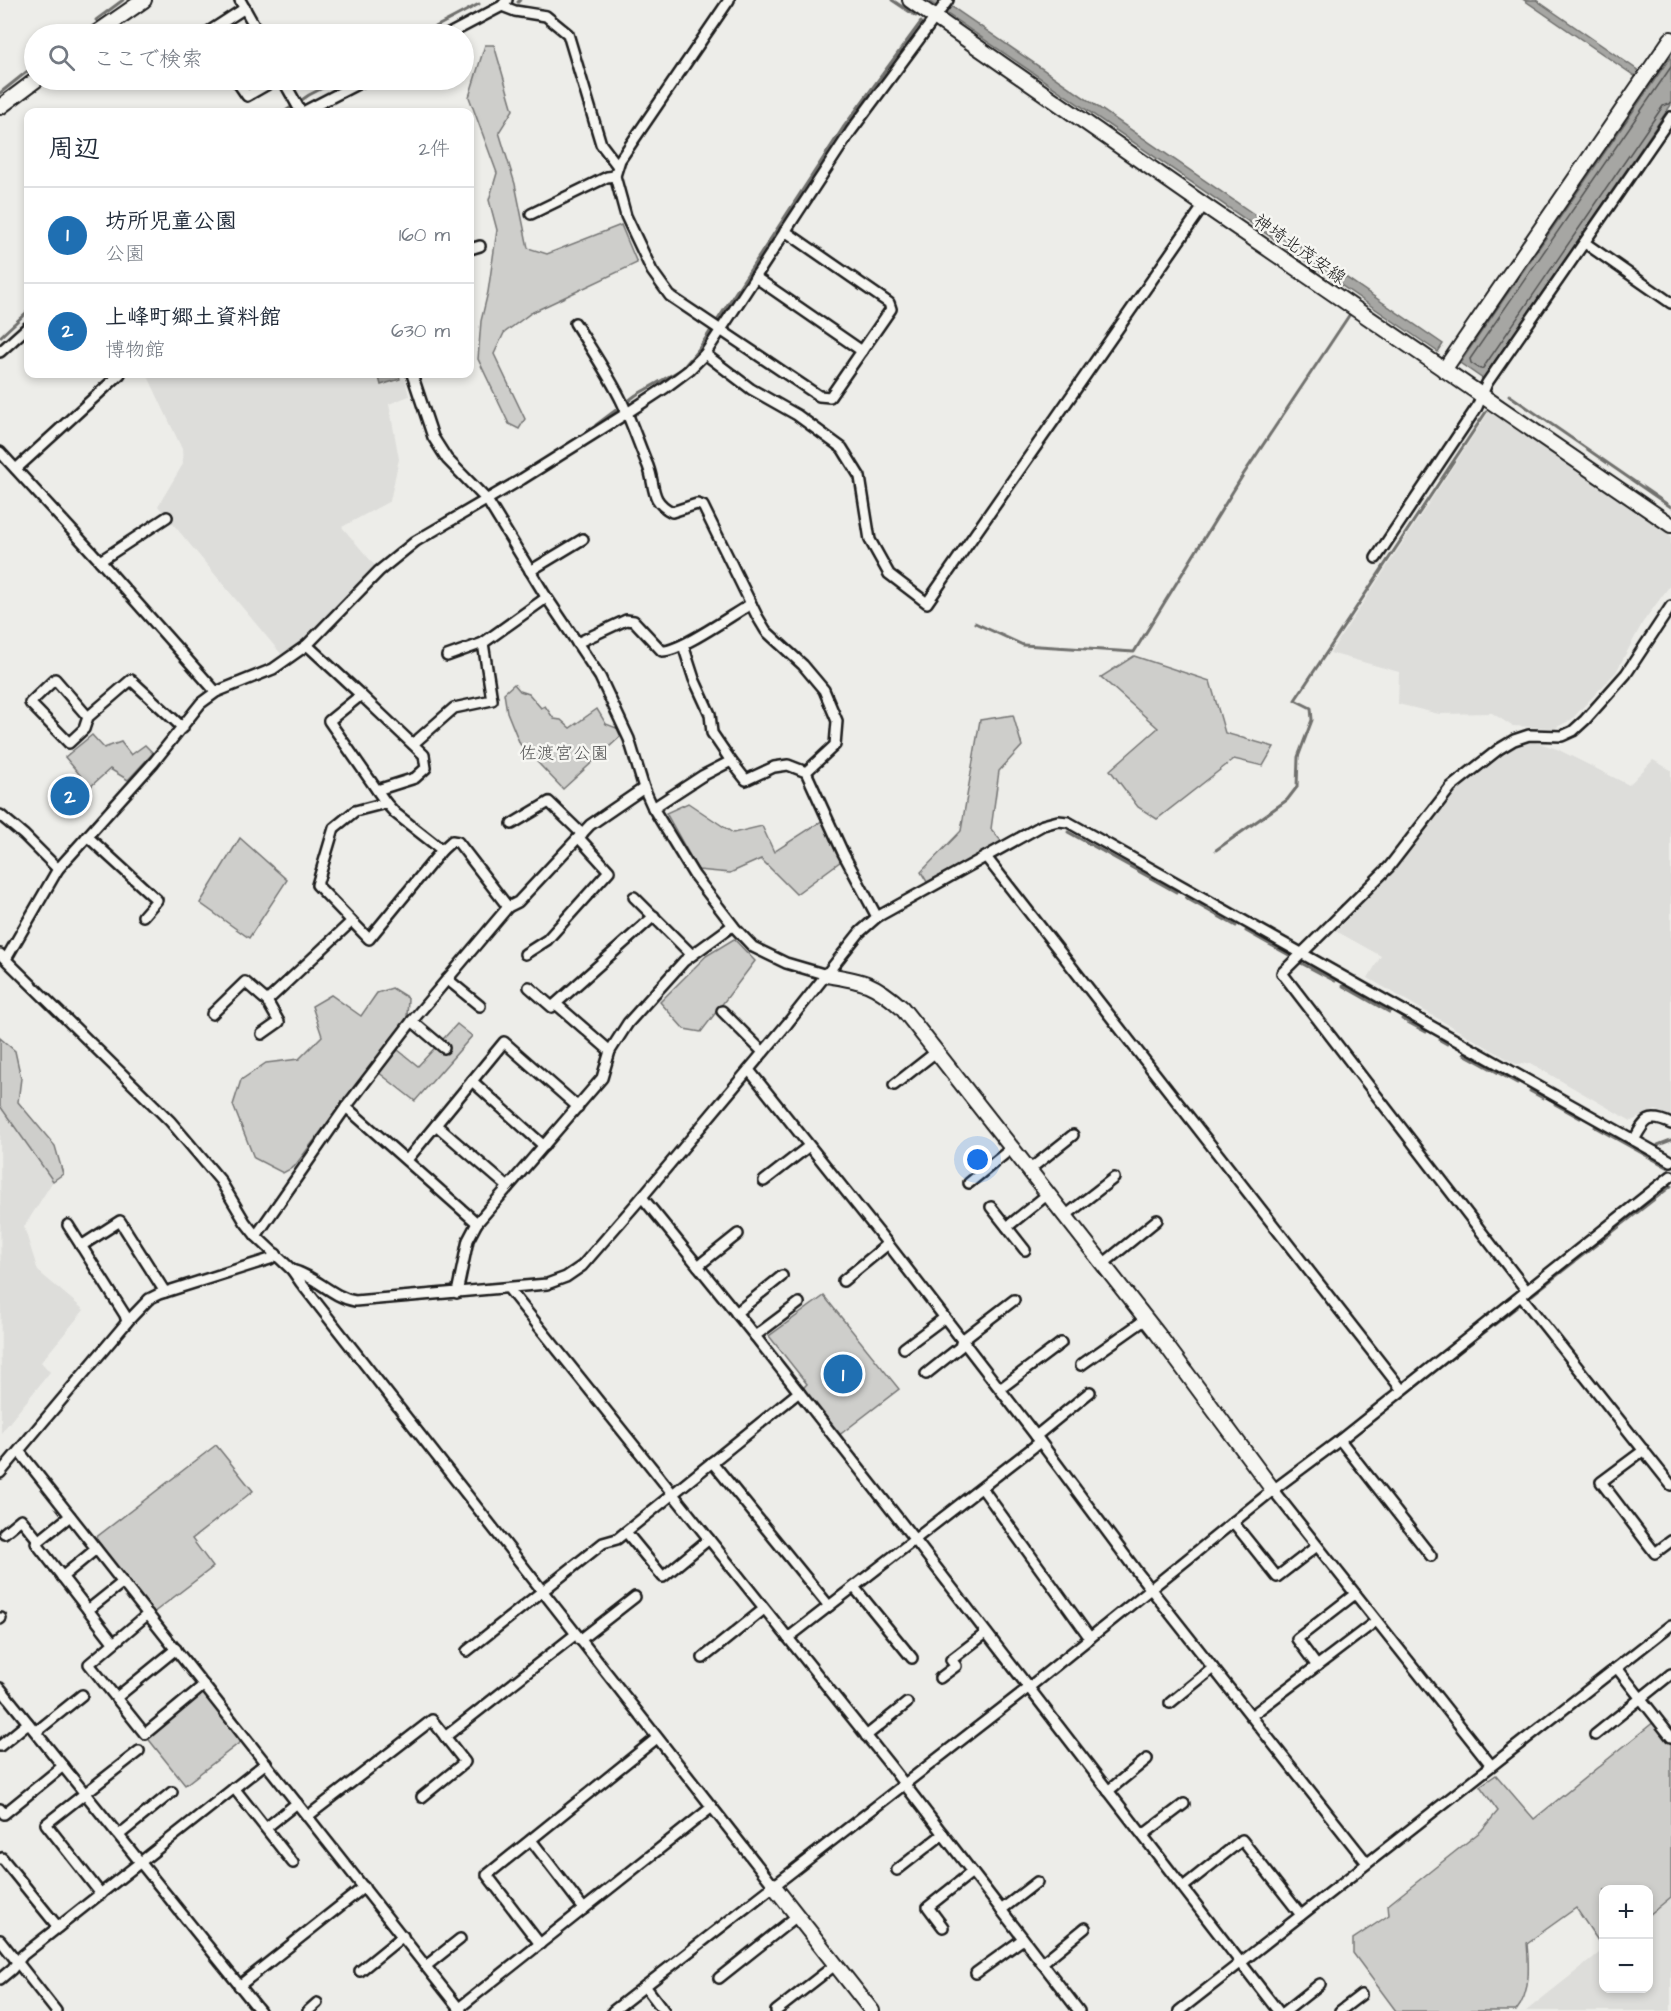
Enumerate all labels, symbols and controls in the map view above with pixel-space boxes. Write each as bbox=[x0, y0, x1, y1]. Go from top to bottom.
search box bbox=[24, 24, 474, 90]
icon: search bbox=[45, 41, 78, 74]
text: ここで検索 bbox=[93, 44, 203, 75]
text: 周辺 bbox=[48, 131, 100, 167]
text: 2件 bbox=[419, 135, 450, 163]
text: 坊所児童公園 bbox=[105, 206, 237, 237]
street label: 神埼北茂安線 bbox=[1248, 208, 1351, 291]
text: 1 bbox=[66, 221, 69, 249]
text: 160 m bbox=[399, 221, 450, 249]
text: 公園 bbox=[105, 240, 145, 268]
text: 上峰町郷土資料館 bbox=[105, 302, 281, 333]
text: 2 bbox=[62, 317, 73, 345]
text: 630 m bbox=[391, 317, 450, 345]
text: 博物館 bbox=[105, 336, 165, 364]
park label: 佐渡宮公園 bbox=[519, 741, 609, 766]
pin: 2 bbox=[50, 774, 90, 818]
your location bbox=[963, 1145, 992, 1174]
pin: 1 bbox=[824, 1352, 862, 1396]
map controls bbox=[1599, 1885, 1653, 1993]
button: + bbox=[1599, 1885, 1653, 1939]
button: − bbox=[1599, 1939, 1653, 1993]

